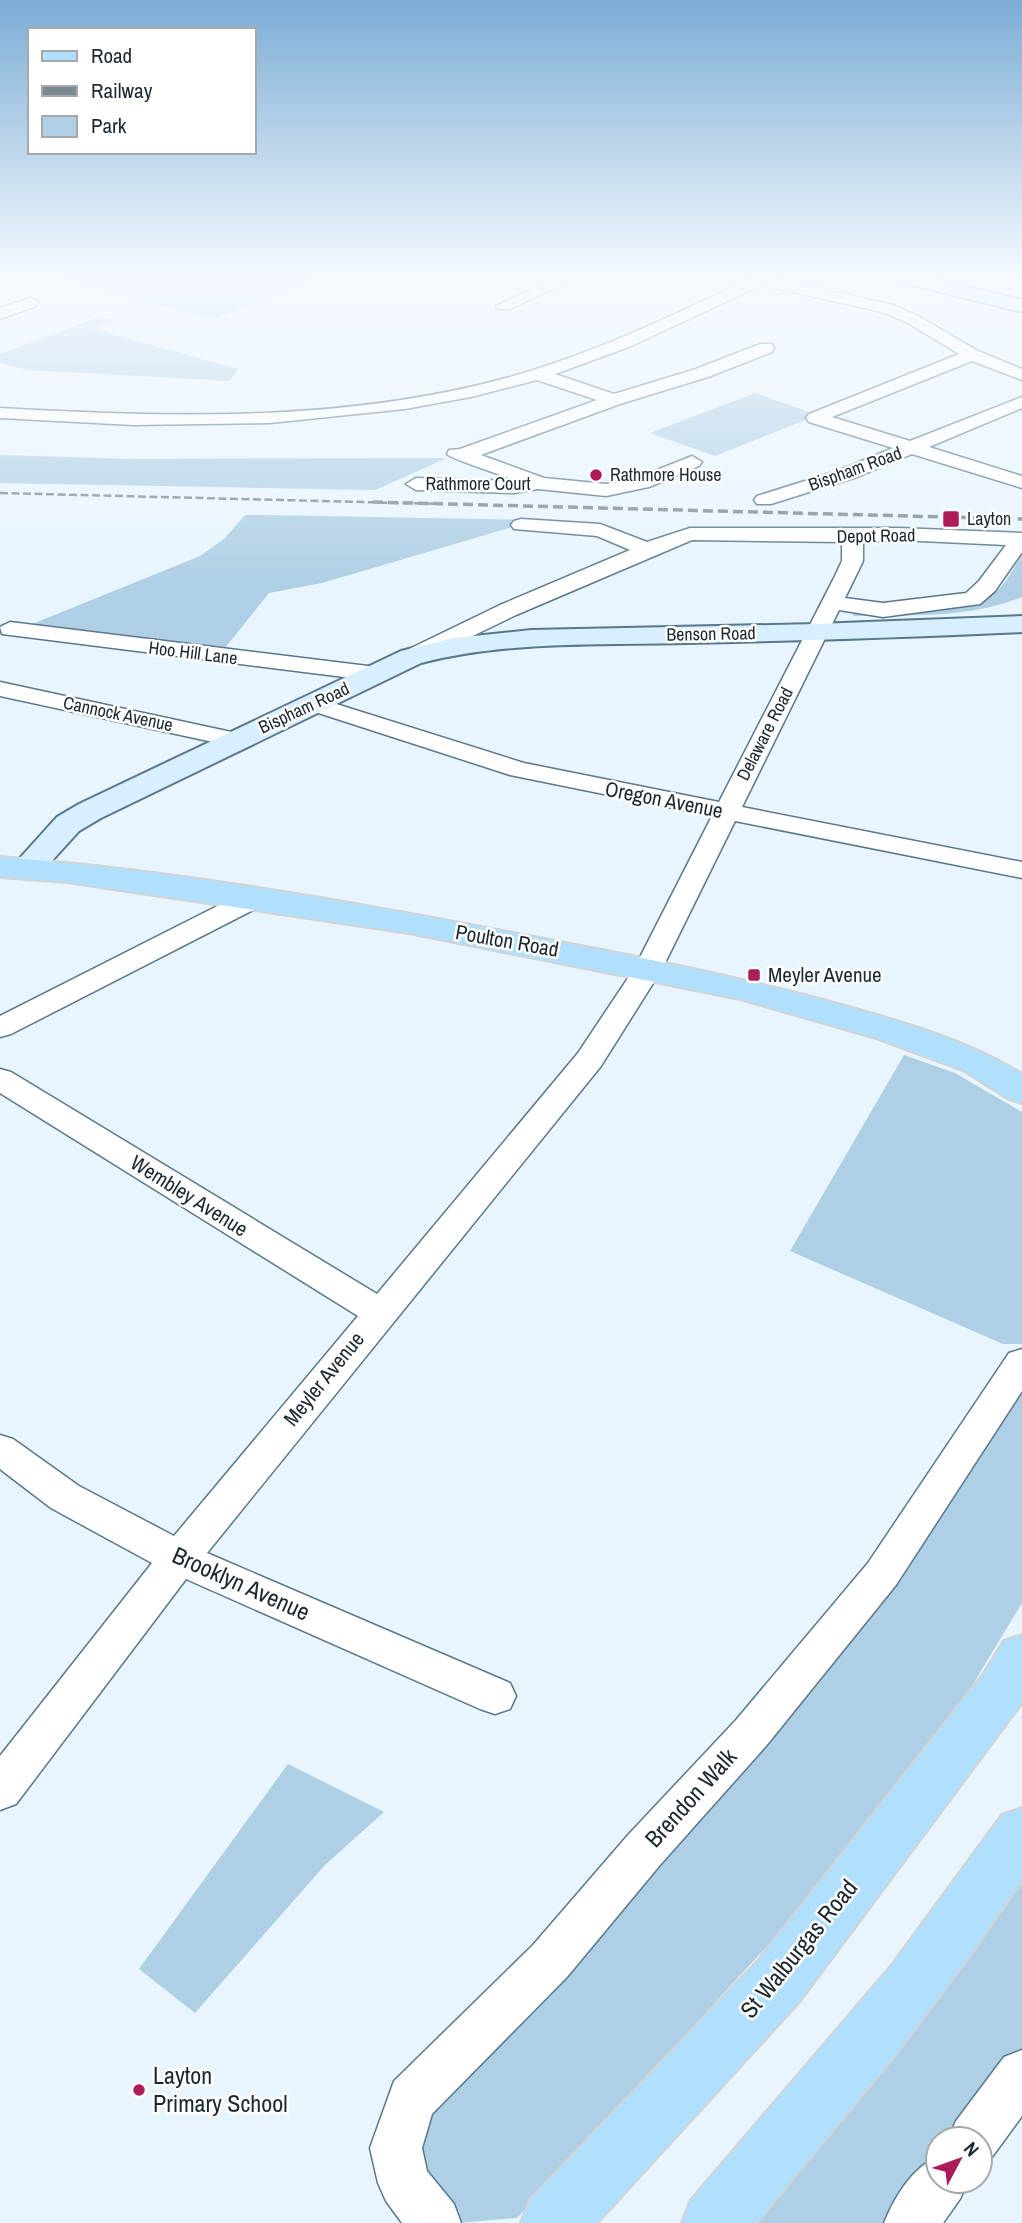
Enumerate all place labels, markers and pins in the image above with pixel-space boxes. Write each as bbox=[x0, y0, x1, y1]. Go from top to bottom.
place label: Rathmore House bbox=[610, 462, 722, 487]
marker: Rathmore House bbox=[588, 467, 604, 483]
place label: Layton bbox=[967, 506, 1011, 531]
marker: Layton bbox=[941, 509, 961, 529]
place label: Meyler Avenue bbox=[768, 960, 882, 989]
marker: Meyler Avenue bbox=[746, 967, 762, 983]
place label: Layton Primary School bbox=[153, 2059, 288, 2119]
marker: Layton Primary School bbox=[131, 2082, 147, 2098]

